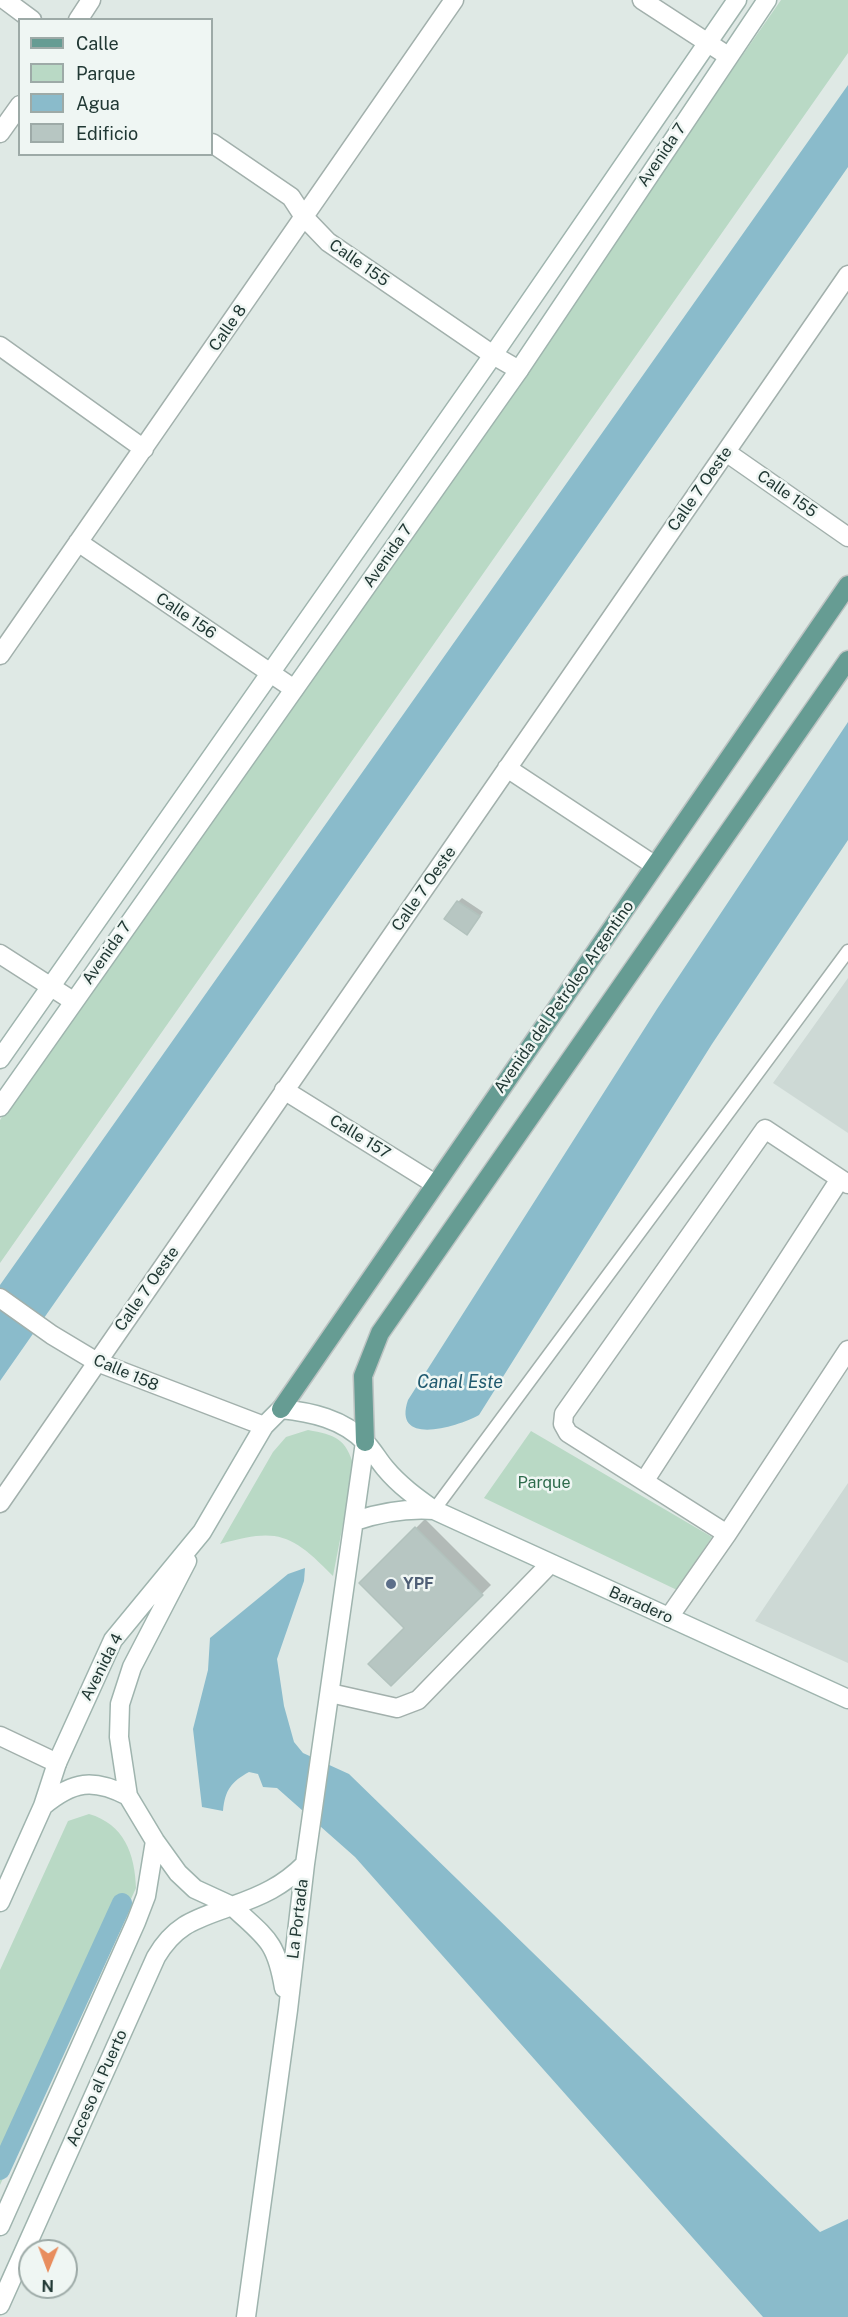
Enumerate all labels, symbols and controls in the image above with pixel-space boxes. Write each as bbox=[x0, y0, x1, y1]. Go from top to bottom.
legend bbox=[18, 18, 213, 156]
text: Calle bbox=[76, 33, 119, 54]
text: Parque bbox=[76, 63, 136, 84]
text: Agua bbox=[76, 93, 120, 114]
street label: Avenida 7 bbox=[634, 120, 690, 190]
text: Edificio bbox=[76, 123, 138, 144]
street label: Calle 155 bbox=[325, 235, 393, 291]
street label: Calle 8 bbox=[205, 301, 251, 355]
street label: Calle 7 Oeste bbox=[664, 443, 736, 535]
street label: Calle 155 bbox=[753, 466, 821, 522]
street label: Avenida 7 bbox=[359, 521, 417, 591]
street label: Calle 156 bbox=[152, 589, 220, 643]
street label: Calle 7 Oeste bbox=[388, 843, 460, 935]
street label: Avenida del Petróleo Argentino bbox=[490, 897, 638, 1097]
street label: Avenida 7 bbox=[78, 918, 136, 988]
street label: Calle 157 bbox=[326, 1111, 394, 1163]
street label: Calle 7 Oeste bbox=[111, 1243, 183, 1335]
street label: Calle 158 bbox=[91, 1351, 161, 1395]
water label: Canal Este bbox=[417, 1371, 503, 1393]
park label: Parque bbox=[518, 1473, 570, 1493]
place label: YPF bbox=[403, 1574, 434, 1594]
marker: YPF bbox=[384, 1577, 398, 1591]
street label: Baradero bbox=[606, 1582, 676, 1628]
street label: Avenida 4 bbox=[77, 1630, 127, 1704]
street label: La Portada bbox=[284, 1878, 312, 1960]
street label: Acceso al Puerto bbox=[63, 2027, 131, 2149]
north arrow bbox=[18, 2239, 78, 2299]
text: N bbox=[41, 2276, 54, 2295]

